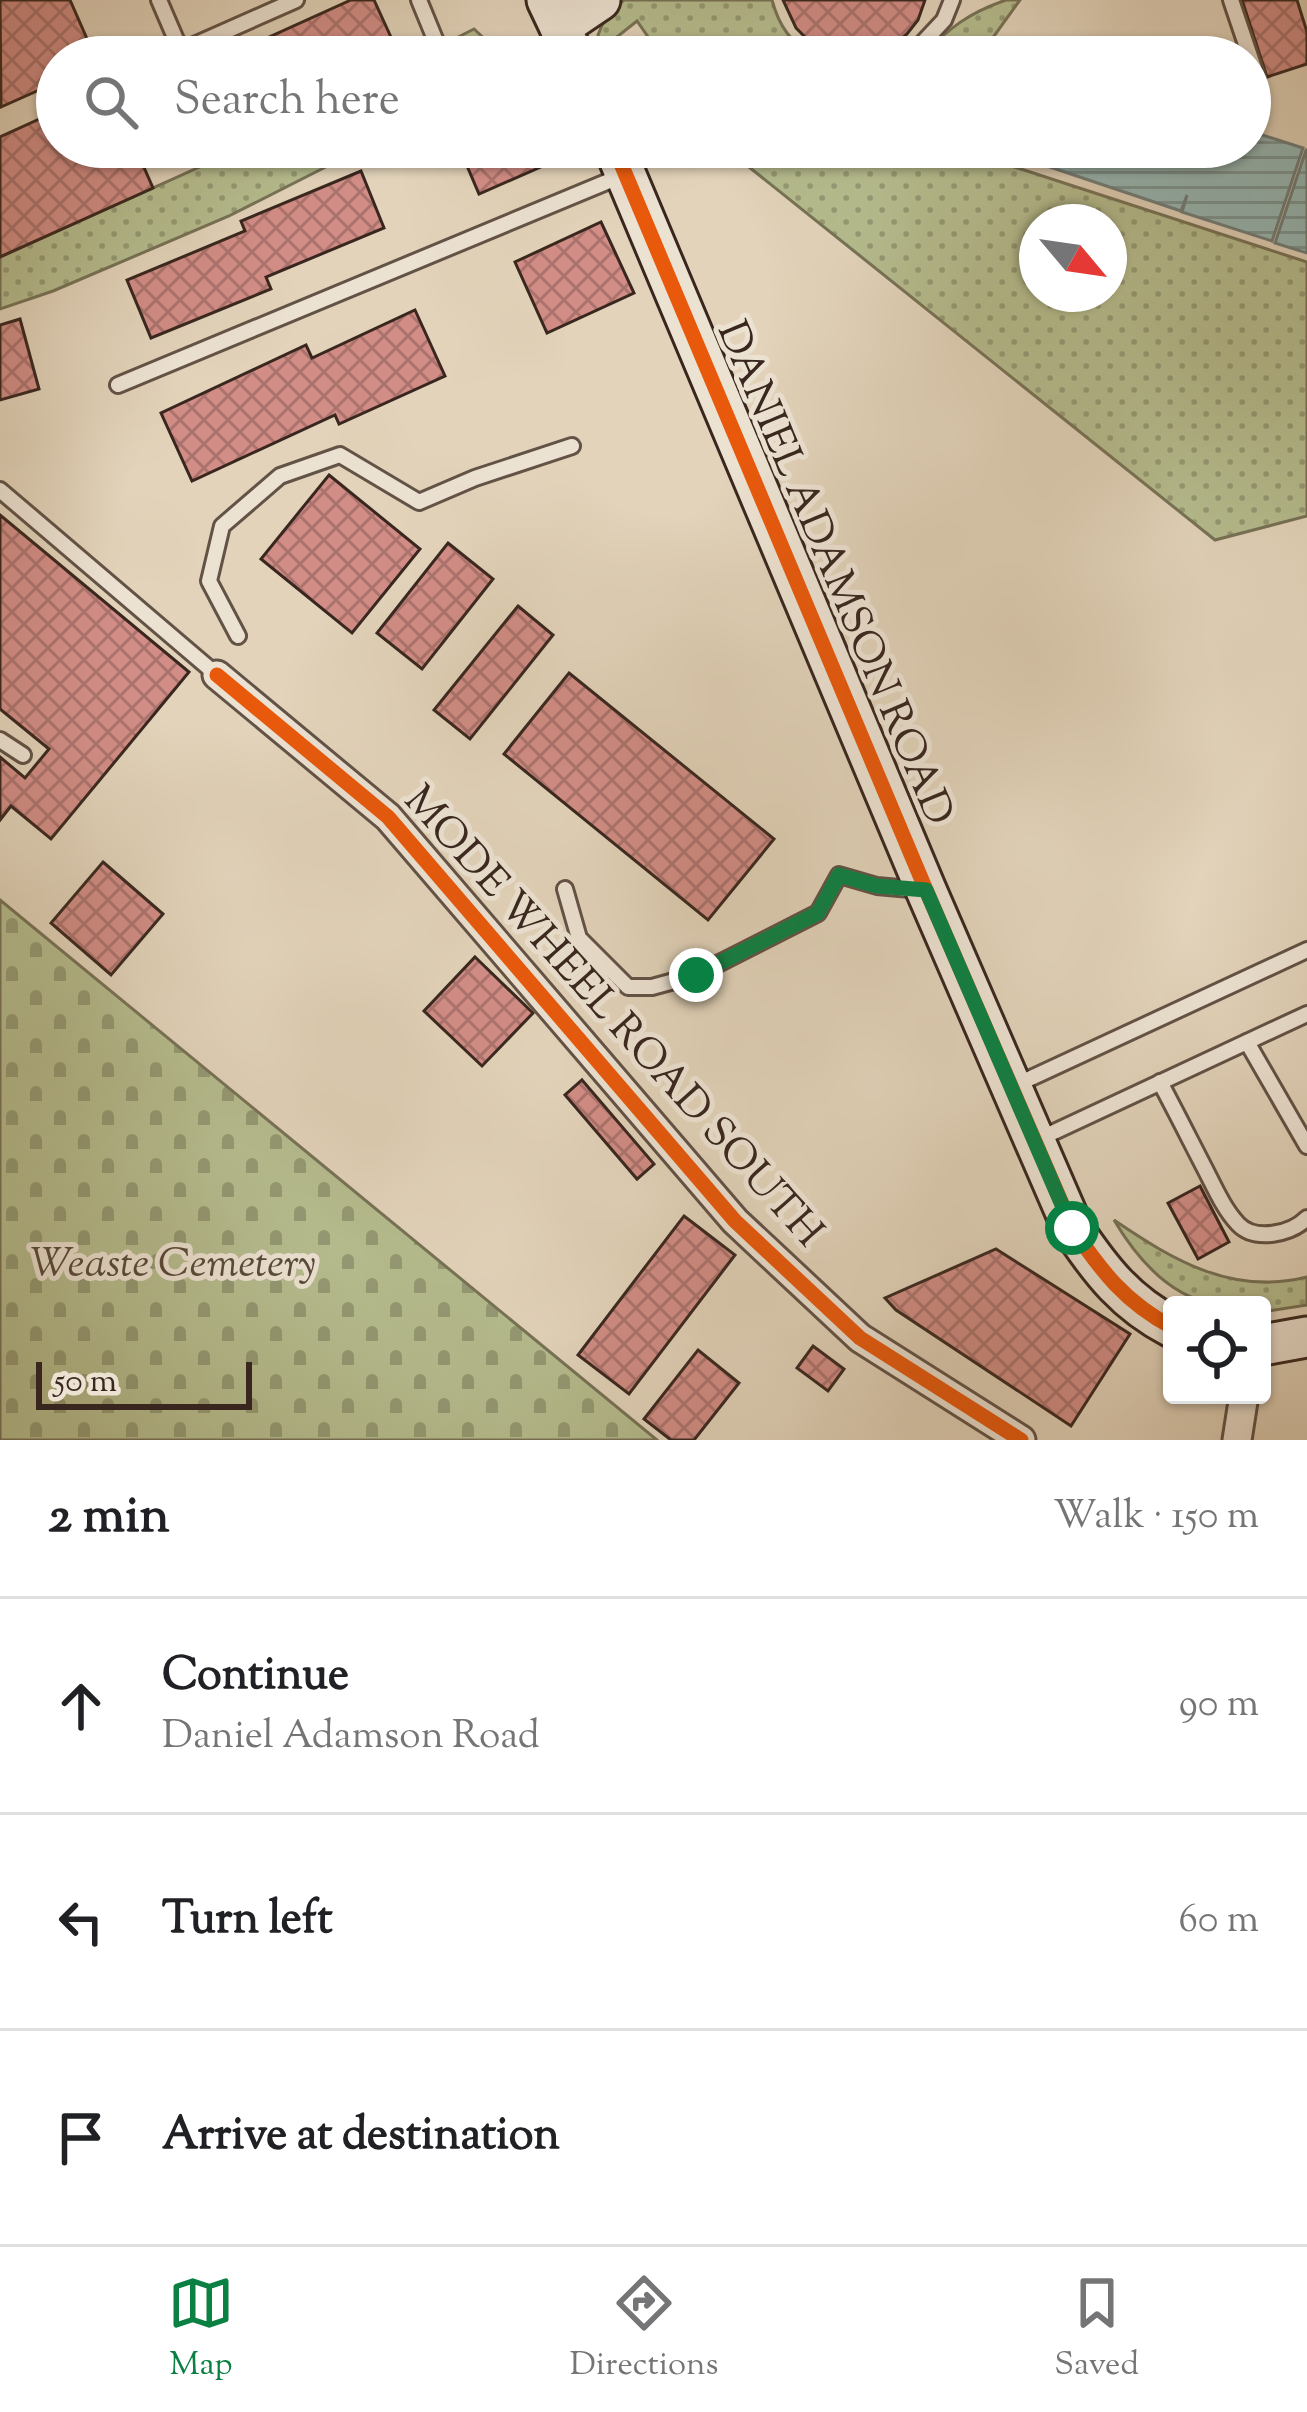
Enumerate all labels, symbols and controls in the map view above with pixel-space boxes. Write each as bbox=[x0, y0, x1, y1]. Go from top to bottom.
search box bbox=[36, 36, 1271, 168]
icon: search bbox=[78, 69, 144, 135]
text: Search here bbox=[174, 70, 400, 135]
north arrow bbox=[1019, 204, 1127, 312]
street label: DANIEL ADAMSON ROAD bbox=[699, 313, 967, 835]
street label: MODE WHEEL ROAD SOUTH bbox=[388, 774, 836, 1262]
route end bbox=[669, 948, 723, 1002]
route start bbox=[1045, 1201, 1099, 1255]
park label: Weaste Cemetery bbox=[30, 1236, 316, 1296]
map controls bbox=[1163, 1296, 1271, 1404]
button: locate bbox=[1163, 1296, 1271, 1404]
scale bar bbox=[36, 1356, 252, 1409]
text: 50 m bbox=[54, 1359, 117, 1407]
text: 2 min bbox=[48, 1482, 170, 1555]
text: Walk · 150 m bbox=[1053, 1490, 1259, 1546]
text: Continue bbox=[162, 1645, 349, 1710]
icon: ahead bbox=[48, 1673, 114, 1739]
text: 90 m bbox=[1179, 1678, 1259, 1734]
text: Daniel Adamson Road bbox=[162, 1710, 540, 1766]
icon: left bbox=[48, 1889, 114, 1955]
text: Turn left bbox=[162, 1889, 333, 1954]
text: 60 m bbox=[1178, 1894, 1259, 1950]
icon: arrive bbox=[48, 2105, 114, 2171]
text: Arrive at destination bbox=[162, 2105, 560, 2170]
tab: Map bbox=[168, 2270, 234, 2390]
tab: Directions bbox=[570, 2270, 719, 2390]
tab: Saved bbox=[1054, 2270, 1139, 2390]

